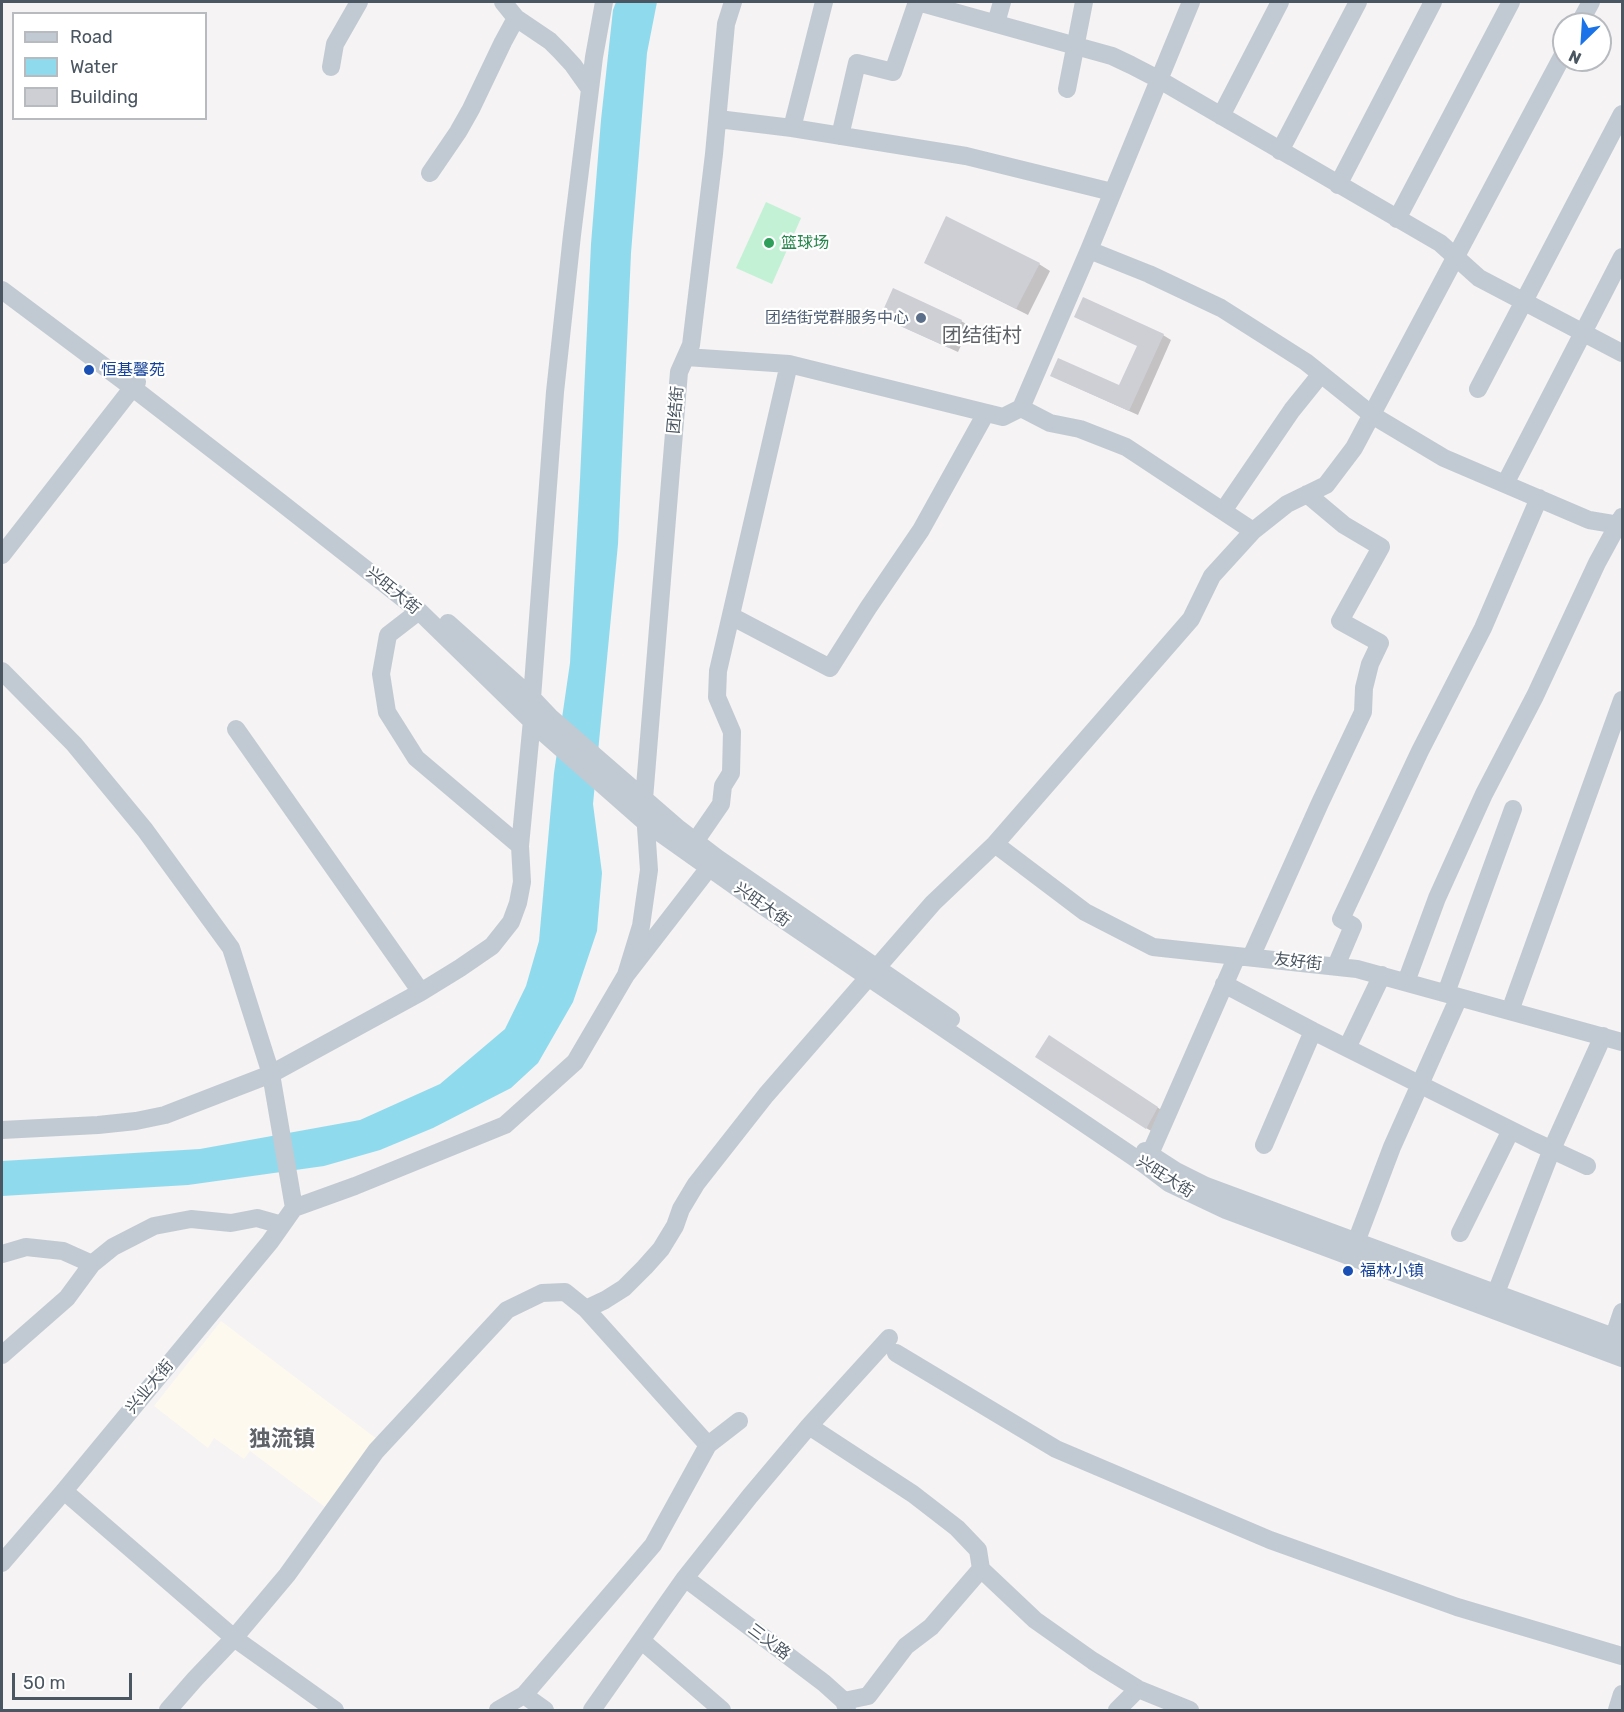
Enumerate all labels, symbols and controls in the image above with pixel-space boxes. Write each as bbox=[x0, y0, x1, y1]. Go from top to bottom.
legend bbox=[12, 12, 207, 120]
north arrow bbox=[1552, 12, 1612, 72]
text: Road bbox=[70, 26, 113, 48]
text: N bbox=[1566, 46, 1584, 68]
text: Water bbox=[70, 56, 118, 78]
text: Building bbox=[70, 86, 138, 108]
place label: 篮球场 bbox=[781, 233, 829, 253]
marker: 篮球场 bbox=[762, 236, 776, 250]
place label: 团结街党群服务中心 bbox=[765, 308, 909, 328]
marker: 团结街党群服务中心 bbox=[914, 311, 928, 325]
district label: 团结街村 bbox=[942, 324, 1022, 348]
place label: 恒基馨苑 bbox=[101, 360, 165, 380]
marker: 恒基馨苑 bbox=[82, 363, 96, 377]
street label: 团结街 bbox=[664, 385, 688, 435]
street label: 兴旺大街 bbox=[362, 563, 424, 619]
street label: 兴旺大街 bbox=[730, 879, 794, 931]
street label: 友好街 bbox=[1273, 950, 1323, 974]
street label: 兴旺大街 bbox=[1133, 1152, 1197, 1202]
place label: 福林小镇 bbox=[1360, 1261, 1424, 1281]
marker: 福林小镇 bbox=[1341, 1264, 1355, 1278]
street label: 兴业大街 bbox=[122, 1356, 178, 1418]
district label: 独流镇 bbox=[249, 1427, 315, 1453]
street label: 三义路 bbox=[744, 1620, 794, 1664]
scale bar bbox=[15, 1661, 135, 1699]
text: 50 m bbox=[23, 1672, 66, 1694]

